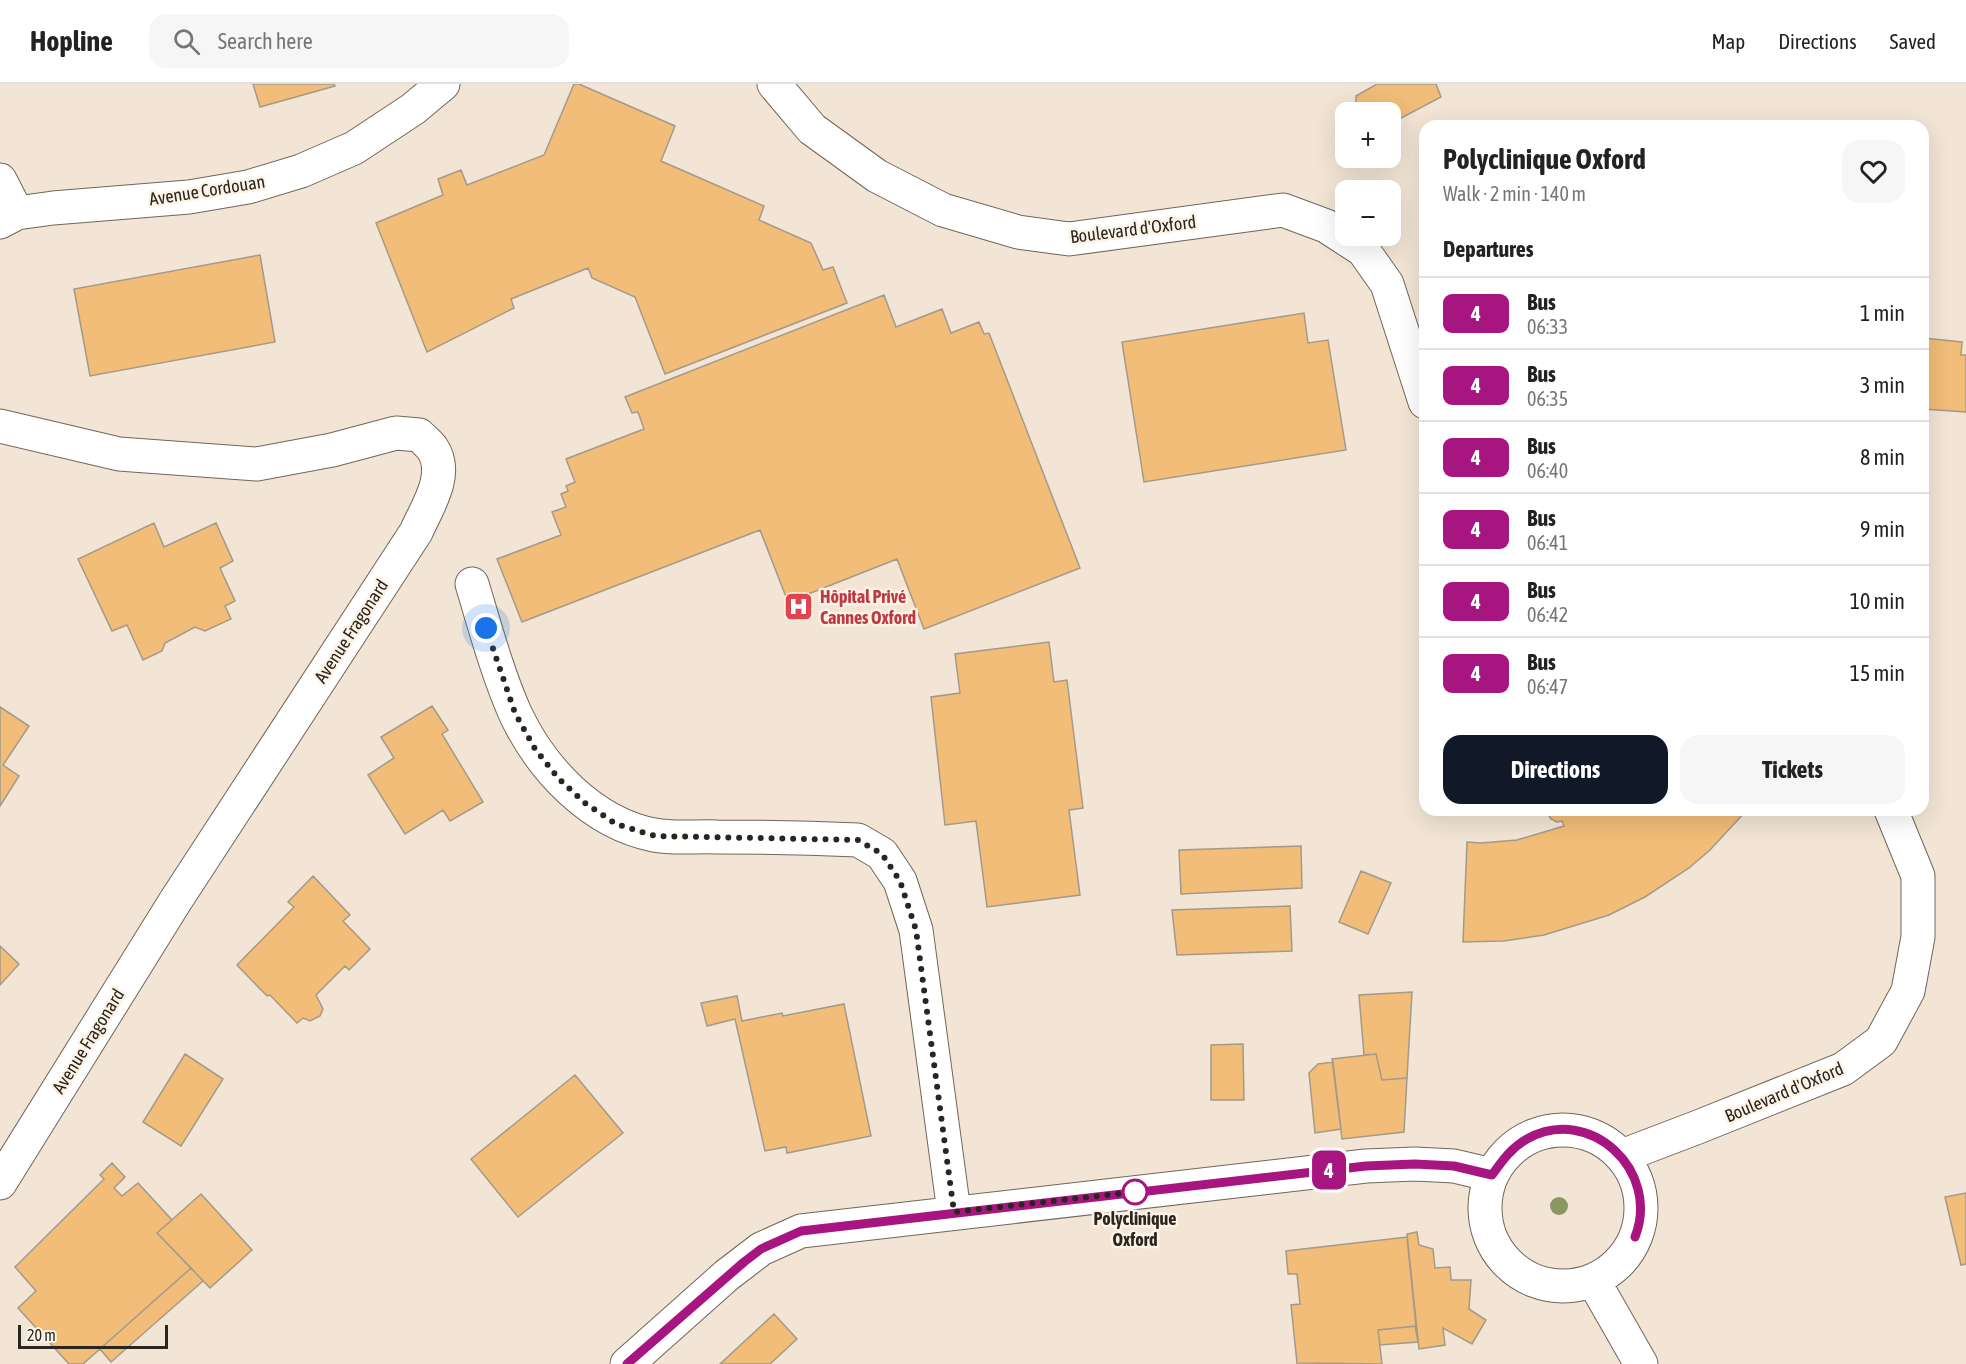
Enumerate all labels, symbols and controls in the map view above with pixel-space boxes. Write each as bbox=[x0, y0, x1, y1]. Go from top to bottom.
search box bbox=[149, 14, 569, 68]
text: Hopline bbox=[30, 25, 113, 57]
icon: search bbox=[170, 25, 203, 58]
text: Search here bbox=[218, 28, 313, 54]
text: Map bbox=[1711, 29, 1745, 53]
text: Directions bbox=[1778, 29, 1857, 53]
text: Saved bbox=[1890, 29, 1936, 53]
map controls bbox=[1335, 102, 1401, 246]
button: + bbox=[1335, 102, 1401, 168]
button: heart bbox=[1842, 140, 1905, 203]
text: Polyclinique Oxford bbox=[1443, 143, 1646, 175]
street label: Avenue Cordouan bbox=[148, 170, 266, 210]
button: − bbox=[1335, 180, 1401, 246]
text: Walk · 2 min · 140 m bbox=[1443, 182, 1586, 205]
street label: Boulevard d'Oxford bbox=[1069, 211, 1197, 247]
text: Departures bbox=[1443, 236, 1533, 262]
text: Bus bbox=[1527, 289, 1556, 315]
text: 1 min bbox=[1860, 300, 1905, 326]
text: 4 bbox=[1471, 301, 1481, 325]
text: 06:33 bbox=[1527, 315, 1568, 338]
text: Bus bbox=[1527, 361, 1556, 387]
text: 3 min bbox=[1860, 372, 1905, 398]
text: 4 bbox=[1471, 373, 1481, 397]
text: 06:35 bbox=[1527, 387, 1568, 410]
text: Bus bbox=[1527, 433, 1556, 459]
text: 8 min bbox=[1860, 444, 1905, 470]
text: 4 bbox=[1471, 445, 1481, 469]
text: 06:40 bbox=[1527, 459, 1568, 482]
text: Bus bbox=[1527, 505, 1556, 531]
text: 9 min bbox=[1860, 516, 1905, 542]
text: 4 bbox=[1471, 517, 1481, 541]
text: 06:41 bbox=[1527, 531, 1568, 554]
street label: Avenue Fragonard bbox=[310, 575, 392, 687]
text: Bus bbox=[1527, 577, 1556, 603]
place label: Hôpital Privé Cannes Oxford bbox=[820, 586, 916, 628]
text: 10 min bbox=[1850, 588, 1905, 614]
text: 4 bbox=[1471, 589, 1481, 613]
hospital icon: Hôpital Privé Cannes Oxford bbox=[783, 590, 815, 622]
text: 06:42 bbox=[1527, 603, 1568, 626]
your location bbox=[471, 613, 501, 643]
text: Bus bbox=[1527, 649, 1556, 675]
text: 15 min bbox=[1850, 660, 1905, 686]
text: 4 bbox=[1471, 661, 1481, 685]
text: 06:47 bbox=[1527, 675, 1568, 698]
button: Directions bbox=[1443, 735, 1668, 804]
button: Tickets bbox=[1680, 735, 1905, 804]
street label: Avenue Fragonard bbox=[47, 985, 129, 1097]
street label: Boulevard d'Oxford bbox=[1722, 1058, 1846, 1126]
line badge: 4 bbox=[1310, 1150, 1348, 1190]
text: 4 bbox=[1324, 1158, 1334, 1182]
marker: Polyclinique Oxford bbox=[1122, 1179, 1148, 1205]
place label: Polyclinique Oxford bbox=[1094, 1208, 1176, 1250]
scale bar bbox=[18, 1322, 168, 1350]
text: 20 m bbox=[27, 1326, 56, 1344]

